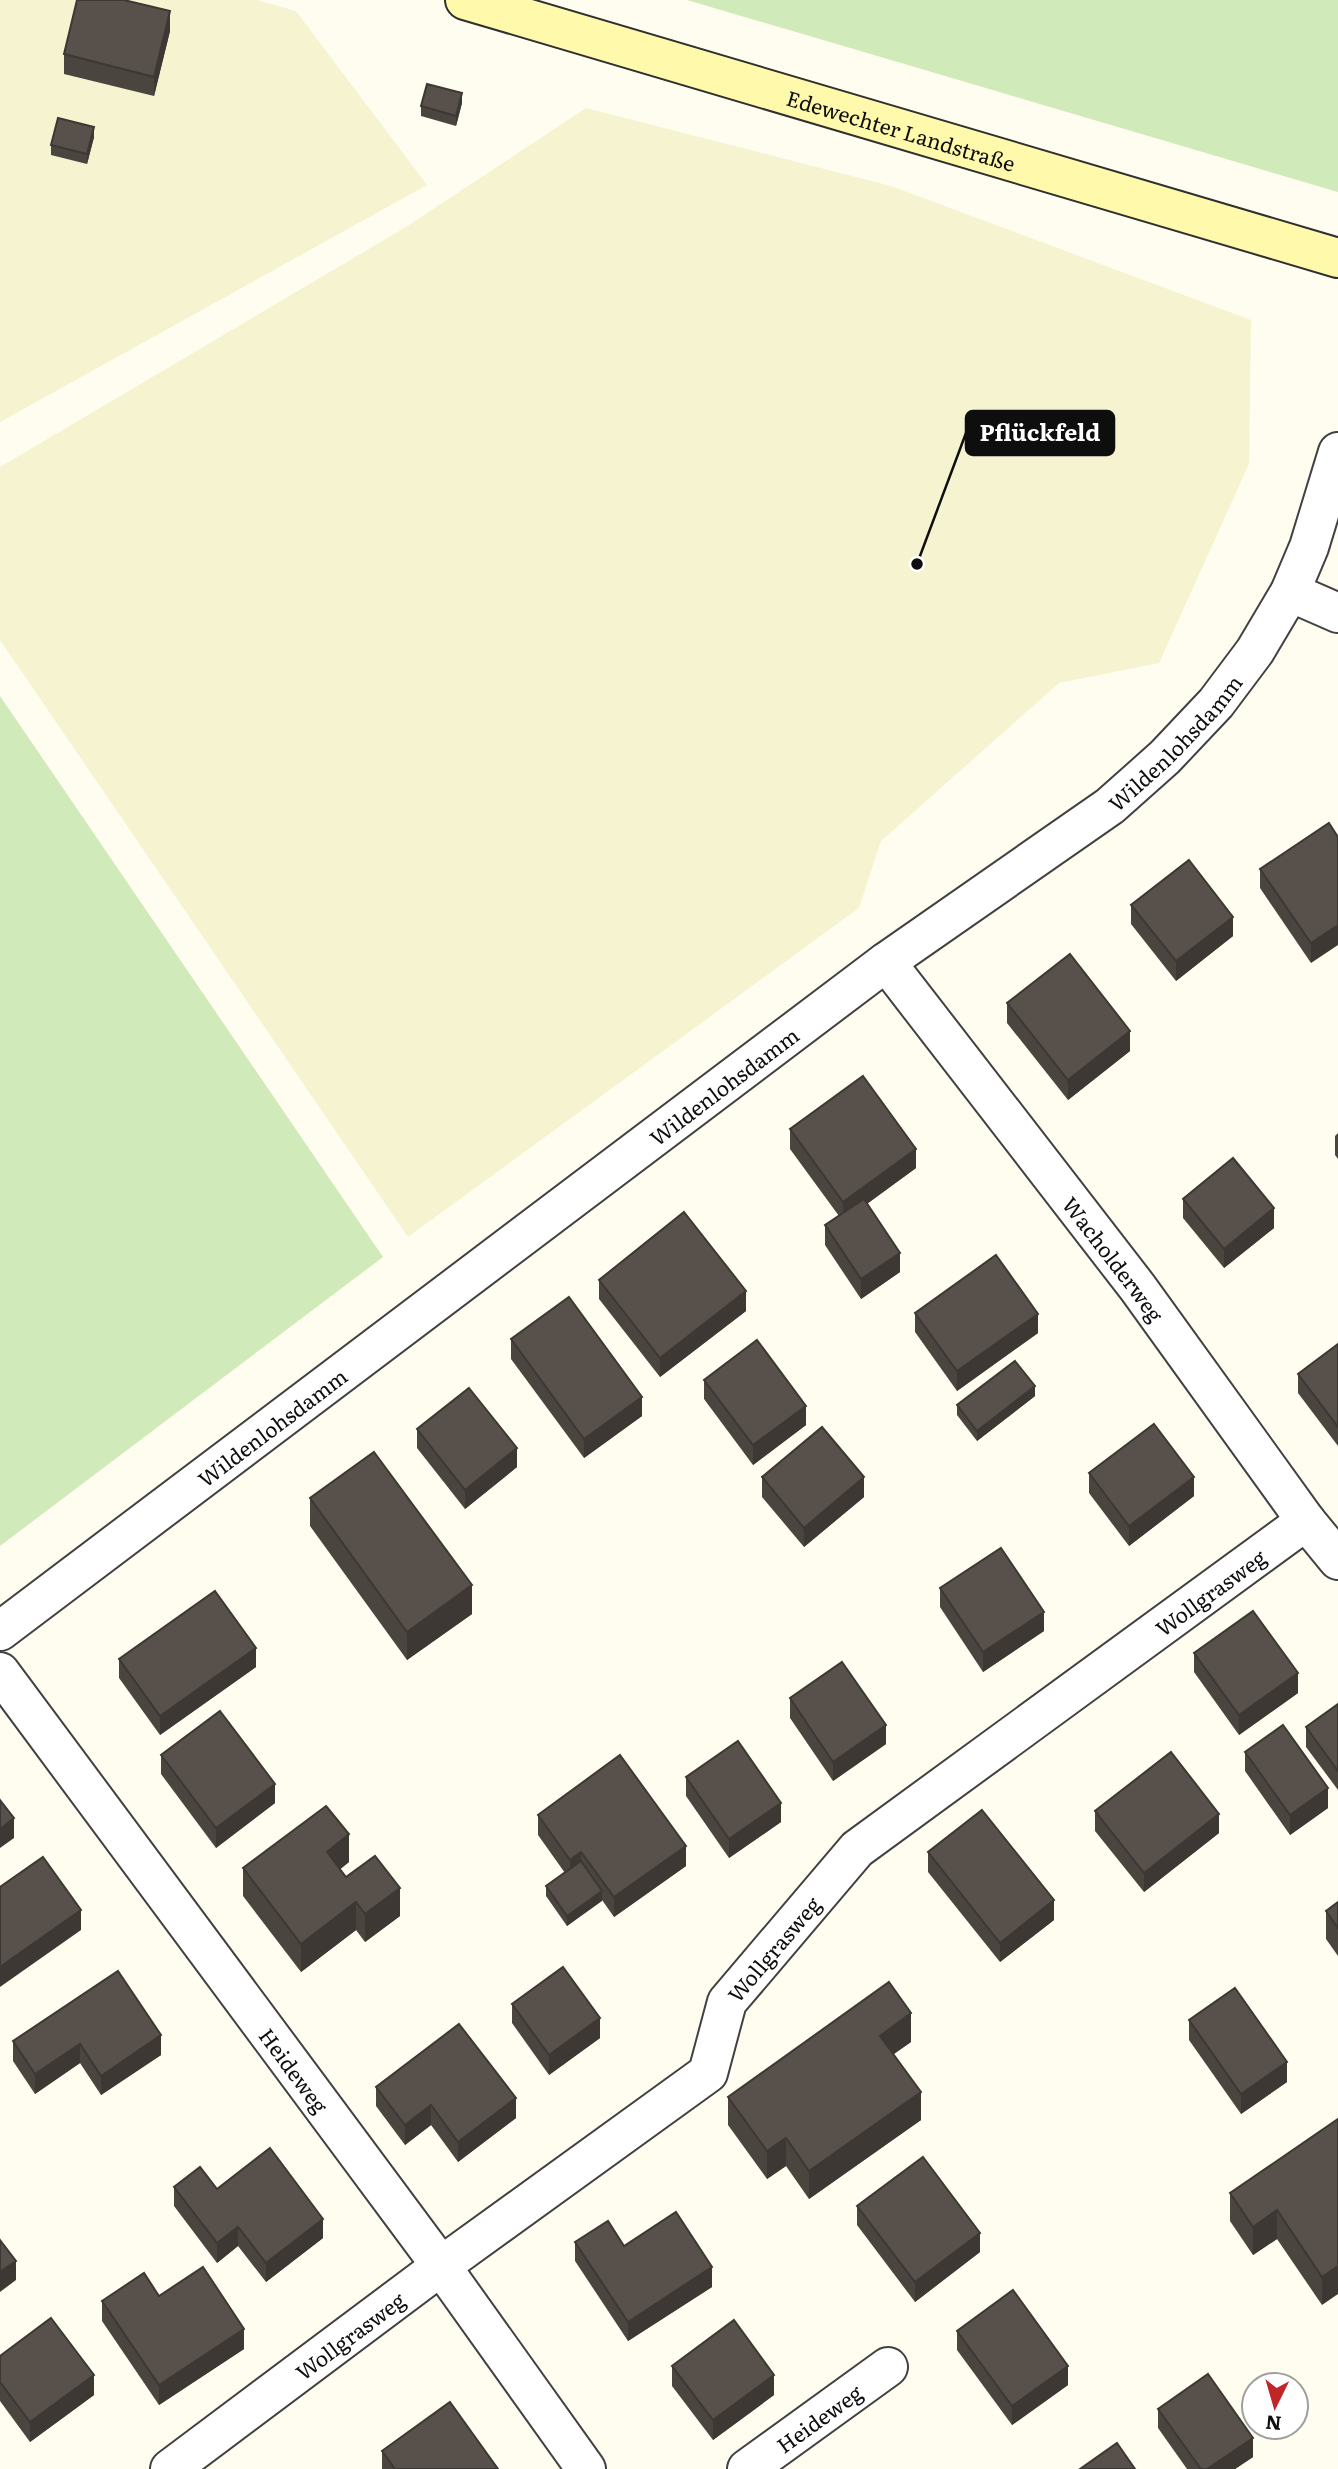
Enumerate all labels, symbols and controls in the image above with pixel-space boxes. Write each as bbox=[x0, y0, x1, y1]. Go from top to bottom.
street label: Edewechter Landstraße bbox=[783, 80, 1020, 177]
callout: Pflückfeld bbox=[966, 411, 1114, 455]
text: Pflückfeld bbox=[980, 414, 1100, 448]
street label: Wildenlohsdamm bbox=[1100, 667, 1248, 817]
street label: Wildenlohsdamm bbox=[642, 1018, 804, 1152]
street label: Wacholderweg bbox=[1056, 1189, 1172, 1327]
street label: Wildenlohsdamm bbox=[190, 1359, 353, 1493]
street label: Wollgrasweg bbox=[1148, 1540, 1271, 1642]
street label: Wollgrasweg bbox=[719, 1889, 827, 2008]
street label: Heideweg bbox=[253, 2020, 337, 2119]
street label: Wollgrasweg bbox=[288, 2283, 411, 2386]
north arrow bbox=[1240, 2371, 1310, 2441]
street label: Heideweg bbox=[769, 2376, 868, 2459]
text: N bbox=[1264, 2409, 1283, 2439]

